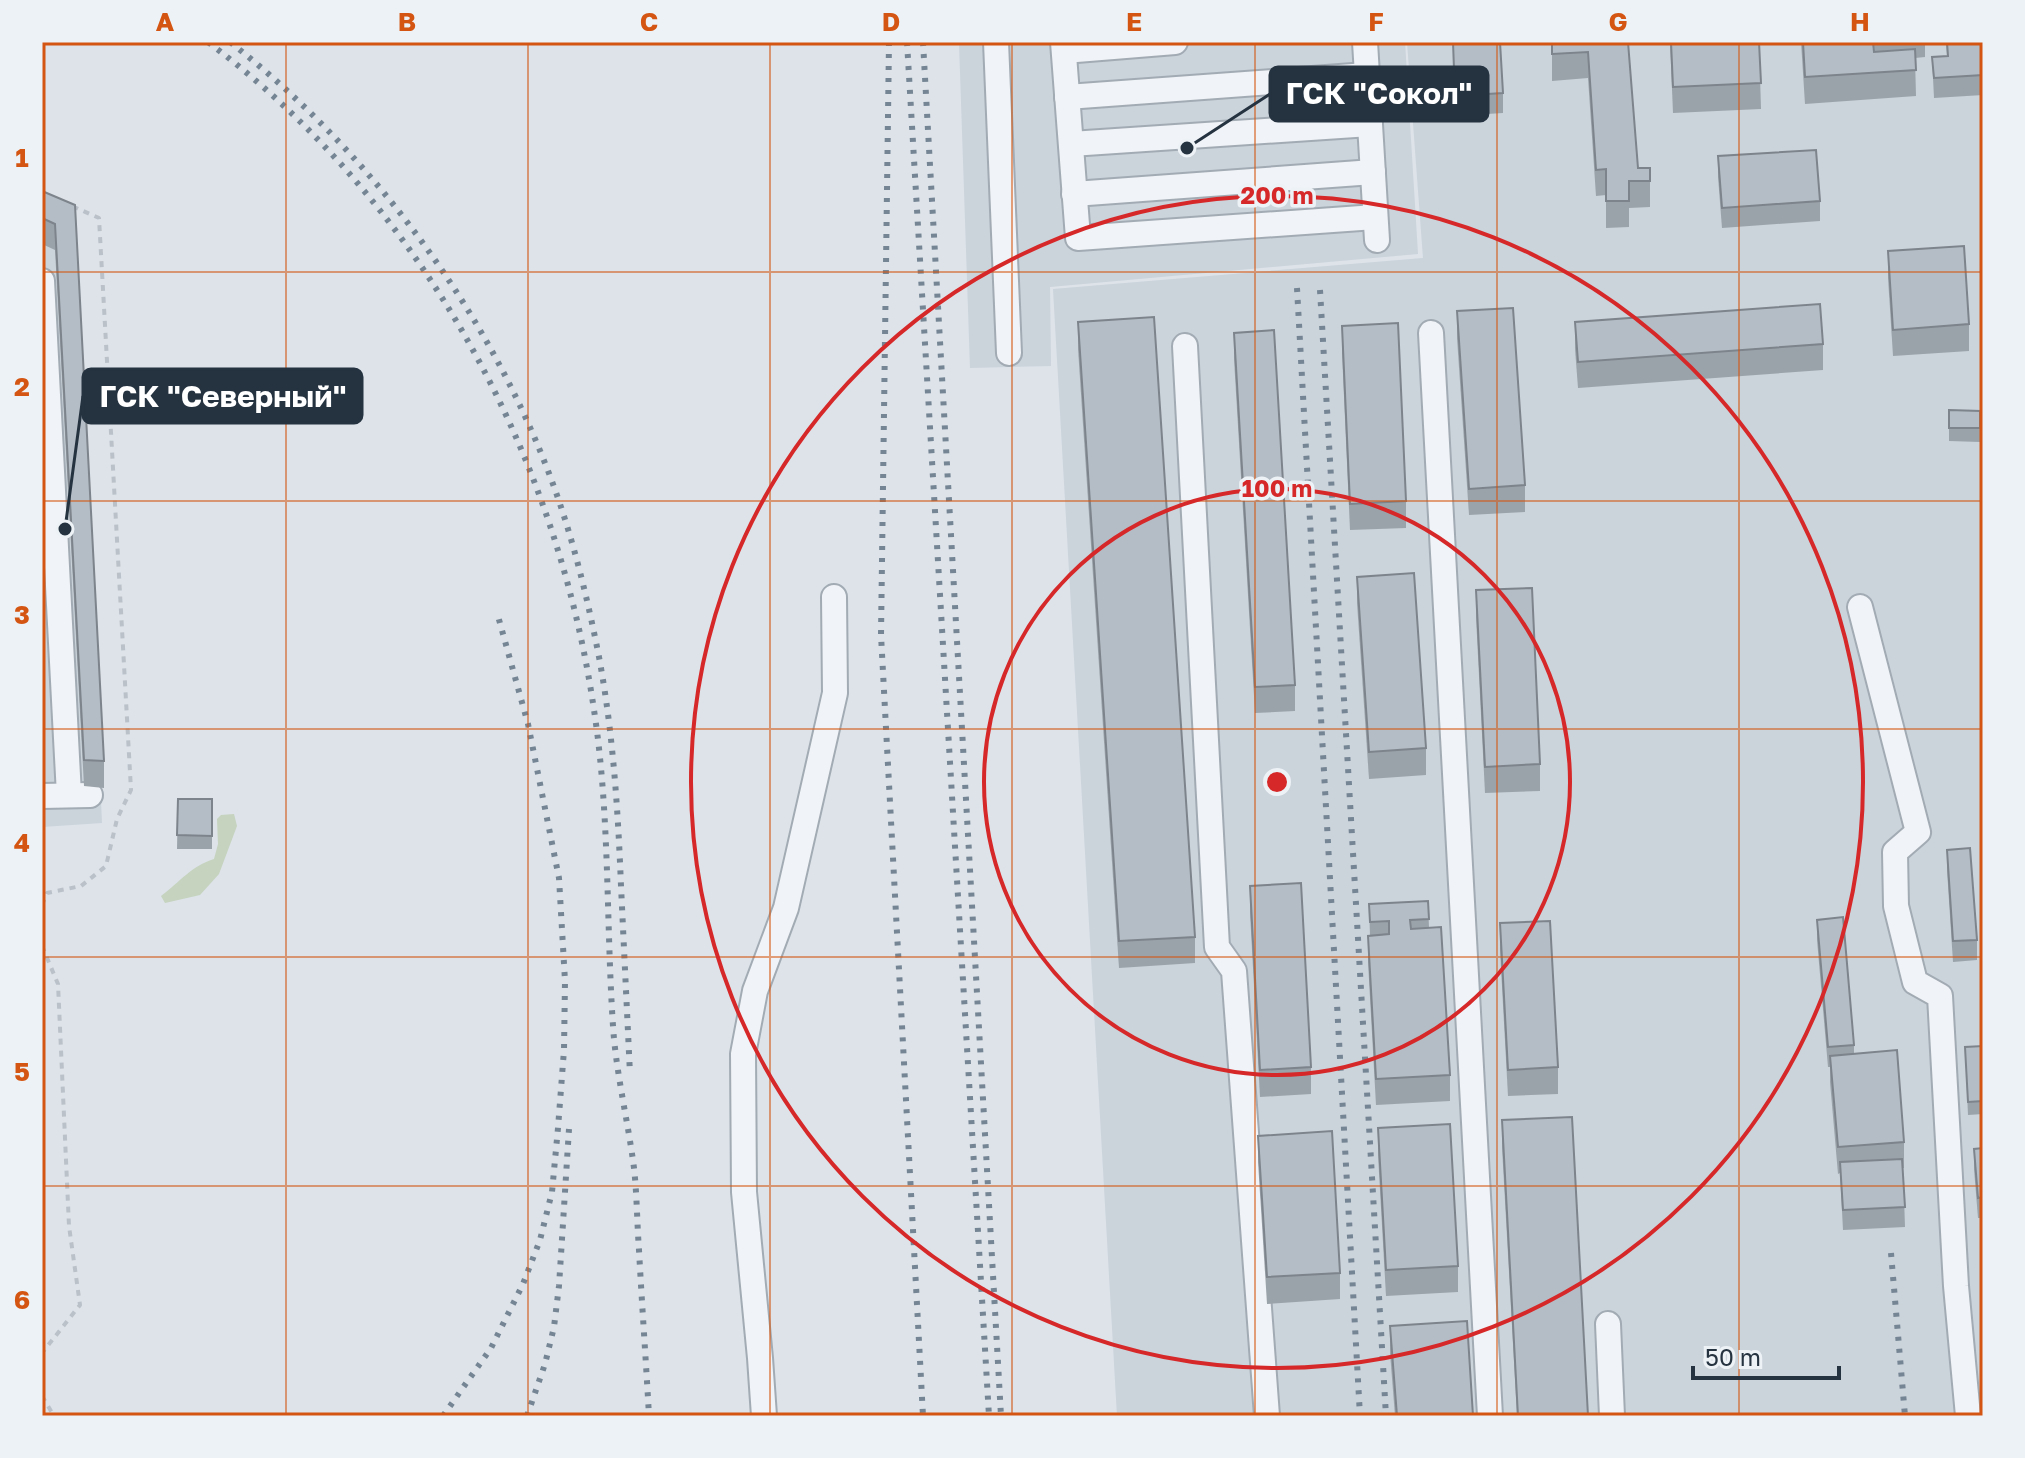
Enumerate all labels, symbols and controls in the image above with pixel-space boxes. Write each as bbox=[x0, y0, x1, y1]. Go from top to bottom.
text: A bbox=[156, 6, 175, 37]
text: B bbox=[398, 6, 416, 37]
text: C bbox=[640, 6, 658, 37]
text: D bbox=[882, 6, 900, 37]
text: E bbox=[1126, 6, 1142, 37]
text: F bbox=[1368, 6, 1384, 37]
text: G bbox=[1608, 6, 1628, 37]
text: H bbox=[1850, 6, 1870, 37]
callout: ГСК "Сокол" bbox=[1270, 67, 1488, 121]
text: ГСК "Сокол" bbox=[1286, 75, 1472, 111]
text: 1 bbox=[15, 142, 29, 173]
text: 200 m bbox=[1241, 180, 1313, 209]
callout: ГСК "Северный" bbox=[83, 369, 362, 423]
text: 2 bbox=[14, 371, 30, 402]
text: ГСК "Северный" bbox=[100, 378, 346, 414]
text: 100 m bbox=[1242, 473, 1312, 502]
text: 3 bbox=[14, 599, 30, 630]
centre of rings bbox=[1263, 768, 1291, 796]
text: 4 bbox=[14, 827, 30, 858]
text: 5 bbox=[14, 1056, 30, 1087]
text: 6 bbox=[14, 1284, 30, 1315]
scale bar bbox=[1693, 1330, 1839, 1380]
text: 50 m bbox=[1705, 1342, 1761, 1371]

